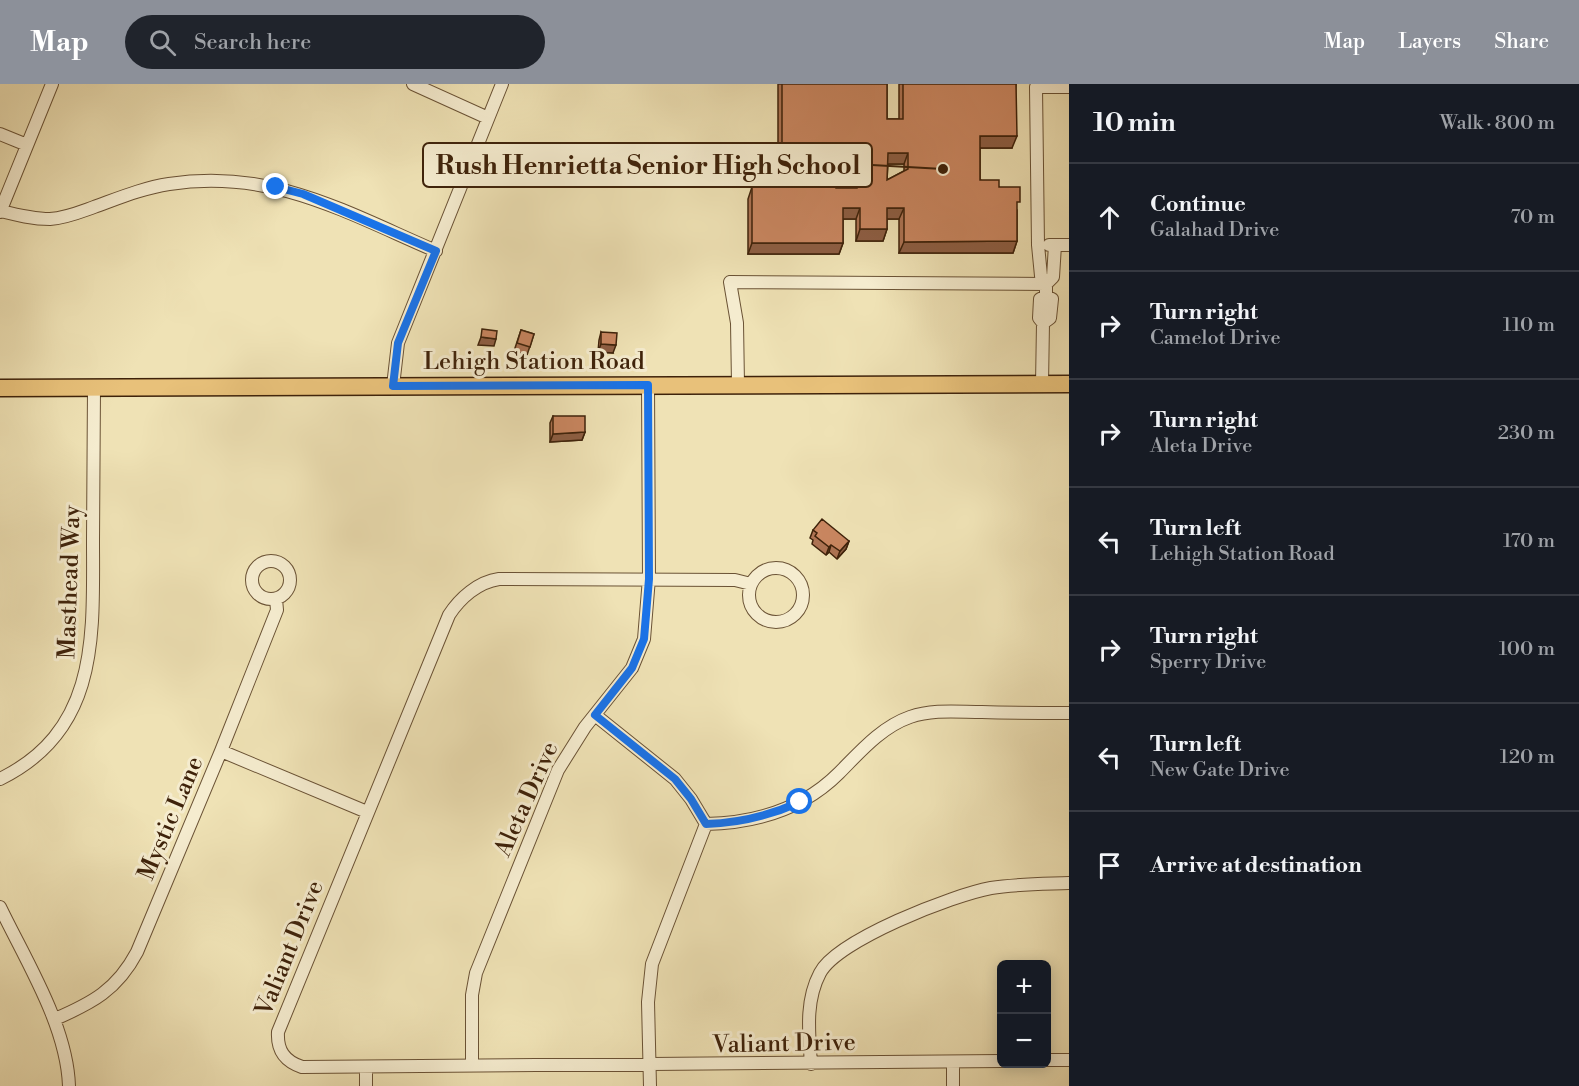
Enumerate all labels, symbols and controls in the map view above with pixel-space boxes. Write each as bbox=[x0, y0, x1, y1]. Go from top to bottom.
search box bbox=[125, 15, 545, 69]
text: Map bbox=[30, 25, 89, 60]
icon: search bbox=[146, 26, 179, 59]
text: Search here bbox=[194, 29, 311, 56]
text: Map bbox=[1324, 29, 1365, 55]
text: Layers bbox=[1398, 29, 1461, 55]
text: Share bbox=[1494, 29, 1549, 55]
text: 10 min bbox=[1093, 107, 1176, 139]
text: Walk · 800 m bbox=[1440, 111, 1555, 136]
callout: Rush Henrietta Senior High School bbox=[423, 143, 872, 187]
text: Rush Henrietta Senior High School bbox=[436, 150, 861, 182]
route end bbox=[262, 173, 288, 199]
text: Continue bbox=[1150, 191, 1246, 218]
icon: ahead bbox=[1093, 201, 1126, 234]
text: 70 m bbox=[1511, 205, 1555, 230]
text: Galahad Drive bbox=[1150, 218, 1279, 243]
text: Turn right bbox=[1150, 299, 1258, 326]
icon: right bbox=[1093, 309, 1126, 342]
text: 110 m bbox=[1503, 313, 1555, 338]
text: Camelot Drive bbox=[1150, 326, 1281, 351]
street label: Lehigh Station Road bbox=[423, 347, 645, 377]
text: Turn right bbox=[1150, 407, 1258, 434]
icon: right bbox=[1093, 417, 1126, 450]
text: 230 m bbox=[1498, 421, 1555, 446]
text: Aleta Drive bbox=[1150, 434, 1252, 459]
street label: Masthead Way bbox=[52, 504, 88, 659]
text: Turn left bbox=[1150, 515, 1241, 542]
icon: left bbox=[1093, 525, 1126, 558]
text: 170 m bbox=[1503, 529, 1555, 554]
text: Lehigh Station Road bbox=[1150, 542, 1335, 567]
text: Turn right bbox=[1150, 623, 1258, 650]
icon: right bbox=[1093, 633, 1126, 666]
text: 100 m bbox=[1499, 637, 1555, 662]
text: Sperry Drive bbox=[1150, 650, 1266, 675]
text: Turn left bbox=[1150, 731, 1241, 758]
street label: Aleta Drive bbox=[488, 737, 566, 862]
icon: left bbox=[1093, 741, 1126, 774]
text: 120 m bbox=[1500, 745, 1555, 770]
street label: Mystic Lane bbox=[131, 752, 210, 885]
text: New Gate Drive bbox=[1150, 758, 1290, 783]
route start bbox=[786, 788, 812, 814]
icon: arrive bbox=[1093, 849, 1126, 882]
text: Arrive at destination bbox=[1150, 852, 1362, 879]
street label: Valiant Drive bbox=[249, 876, 331, 1021]
map controls bbox=[997, 960, 1051, 1068]
button: + bbox=[997, 960, 1051, 1014]
button: − bbox=[997, 1014, 1051, 1068]
street label: Valiant Drive bbox=[711, 1028, 856, 1060]

